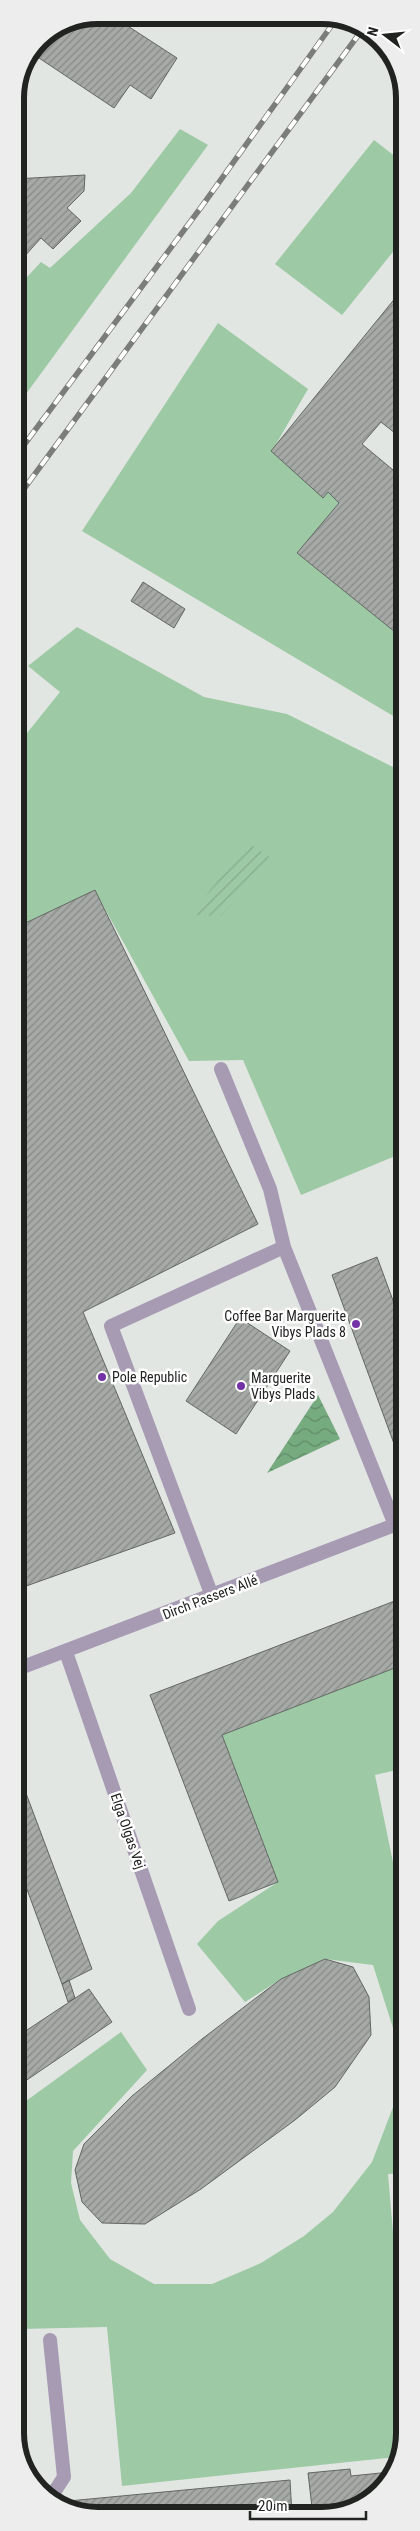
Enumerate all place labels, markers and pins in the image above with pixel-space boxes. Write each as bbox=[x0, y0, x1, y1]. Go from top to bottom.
place label: Coffee Bar Marguerite Vibys Plads 8 bbox=[224, 1308, 346, 1340]
marker: Coffee Bar Marguerite Vibys Plads 8 bbox=[350, 1318, 362, 1330]
place label: Pole Republic bbox=[112, 1369, 187, 1385]
place label: Marguerite Vibys Plads bbox=[251, 1370, 315, 1402]
marker: Pole Republic bbox=[96, 1371, 108, 1383]
marker: Marguerite Vibys Plads bbox=[235, 1380, 247, 1392]

